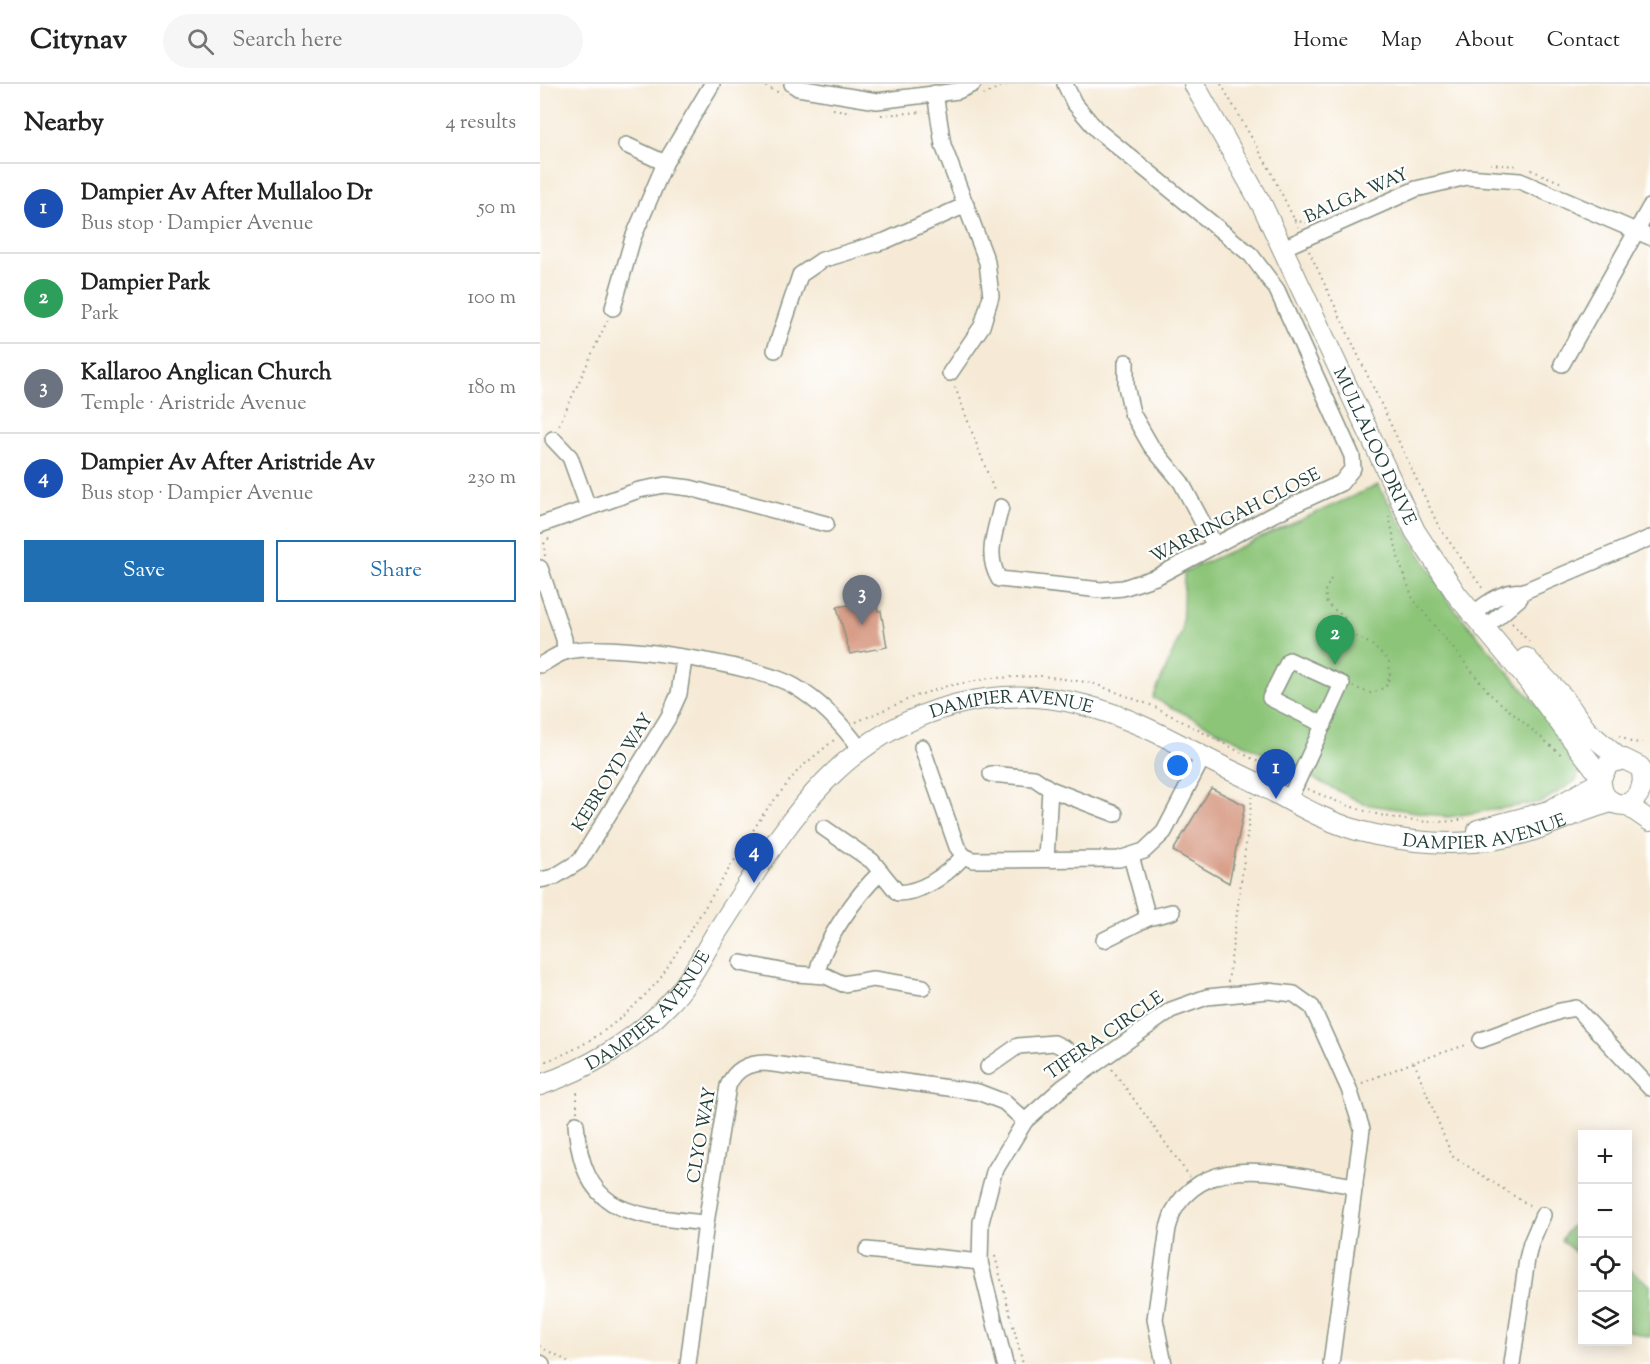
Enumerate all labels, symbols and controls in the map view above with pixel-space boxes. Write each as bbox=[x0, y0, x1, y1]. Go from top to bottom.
search box bbox=[163, 14, 583, 68]
text: Citynav bbox=[30, 21, 127, 61]
icon: search bbox=[184, 25, 217, 58]
text: Search here bbox=[232, 25, 343, 57]
text: Home bbox=[1293, 26, 1348, 56]
text: Map bbox=[1381, 26, 1422, 56]
text: About bbox=[1455, 26, 1514, 56]
text: Contact bbox=[1547, 26, 1620, 56]
text: Nearby bbox=[24, 105, 104, 142]
text: 4 results bbox=[445, 109, 516, 138]
street label: BALGA WAY bbox=[1300, 162, 1413, 231]
text: Dampier Av After Mullaloo Dr bbox=[81, 178, 372, 210]
text: 1 bbox=[40, 194, 47, 223]
text: 50 m bbox=[478, 194, 516, 223]
text: Bus stop · Dampier Avenue bbox=[81, 210, 313, 239]
text: Dampier Park bbox=[81, 268, 210, 300]
text: 2 bbox=[39, 284, 48, 313]
text: 100 m bbox=[467, 284, 516, 313]
text: Park bbox=[81, 300, 119, 329]
text: Kallaroo Anglican Church bbox=[81, 358, 332, 390]
street label: MULLALOO DRIVE bbox=[1325, 364, 1422, 530]
text: 3 bbox=[39, 374, 48, 403]
text: 180 m bbox=[468, 374, 516, 403]
text: Temple · Aristride Avenue bbox=[81, 390, 307, 419]
text: Dampier Av After Aristride Av bbox=[81, 448, 375, 480]
street label: WARRINGAH CLOSE bbox=[1146, 462, 1326, 571]
text: 4 bbox=[38, 464, 49, 493]
text: 230 m bbox=[467, 464, 516, 493]
text: Bus stop · Dampier Avenue bbox=[81, 480, 313, 509]
button: Save bbox=[24, 540, 264, 602]
button: Share bbox=[276, 540, 516, 602]
pin: 3 bbox=[842, 576, 882, 625]
pin: 2 bbox=[1316, 616, 1354, 665]
street label: DAMPIER AVENUE bbox=[927, 685, 1096, 727]
street label: KEBROYD WAY bbox=[567, 709, 661, 837]
pin: 1 bbox=[1256, 750, 1296, 799]
your location bbox=[1163, 751, 1192, 780]
street label: DAMPIER AVENUE bbox=[1401, 808, 1570, 858]
pin: 4 bbox=[734, 834, 774, 883]
street label: DAMPIER AVENUE bbox=[582, 947, 718, 1078]
street label: TIFERA CIRCLE bbox=[1040, 986, 1170, 1087]
street label: CLYO WAY bbox=[682, 1085, 724, 1185]
map controls bbox=[1578, 1130, 1632, 1346]
button: + bbox=[1578, 1130, 1632, 1184]
button: − bbox=[1578, 1184, 1632, 1238]
button: locate bbox=[1578, 1238, 1632, 1292]
button: layers bbox=[1578, 1292, 1632, 1346]

